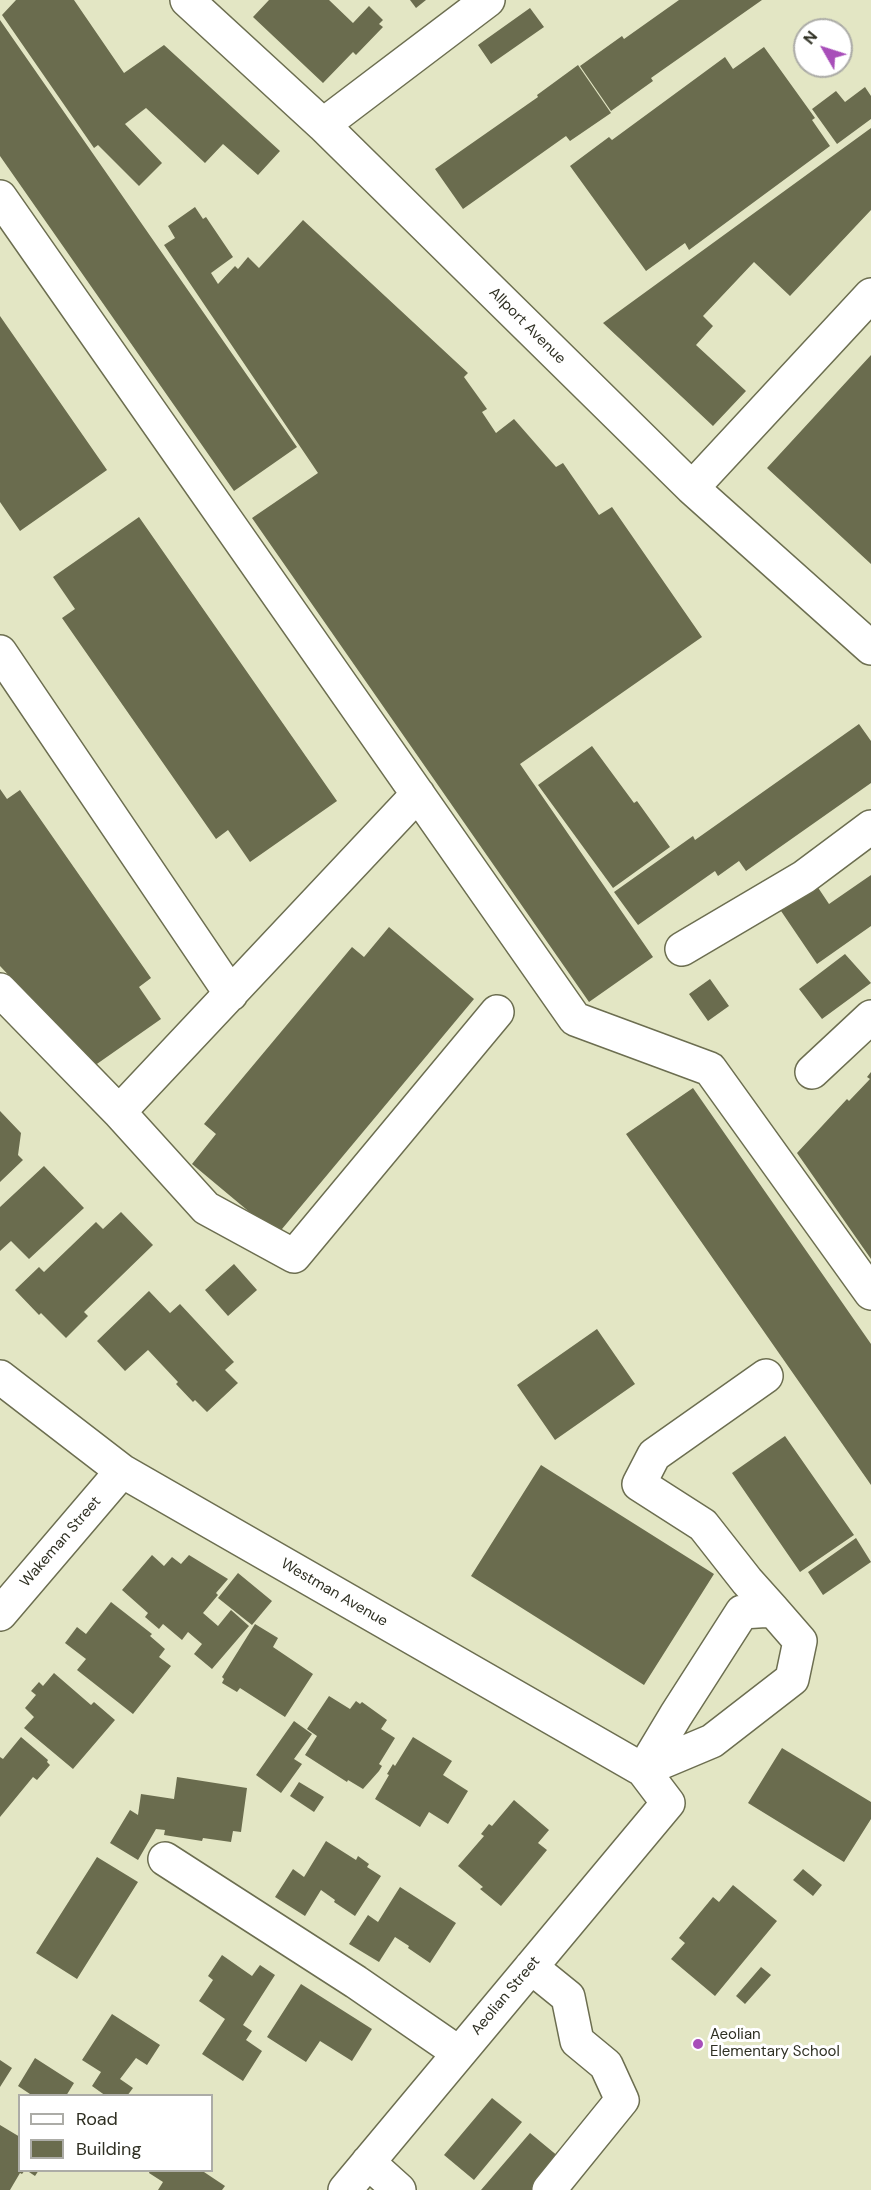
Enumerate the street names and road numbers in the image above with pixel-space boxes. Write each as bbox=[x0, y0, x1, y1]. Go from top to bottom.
street label: Allport Avenue bbox=[485, 284, 569, 368]
street label: Wakeman Street bbox=[17, 1493, 105, 1591]
street label: Westman Avenue bbox=[277, 1555, 391, 1631]
street label: Aeolian Street bbox=[468, 1953, 544, 2039]

